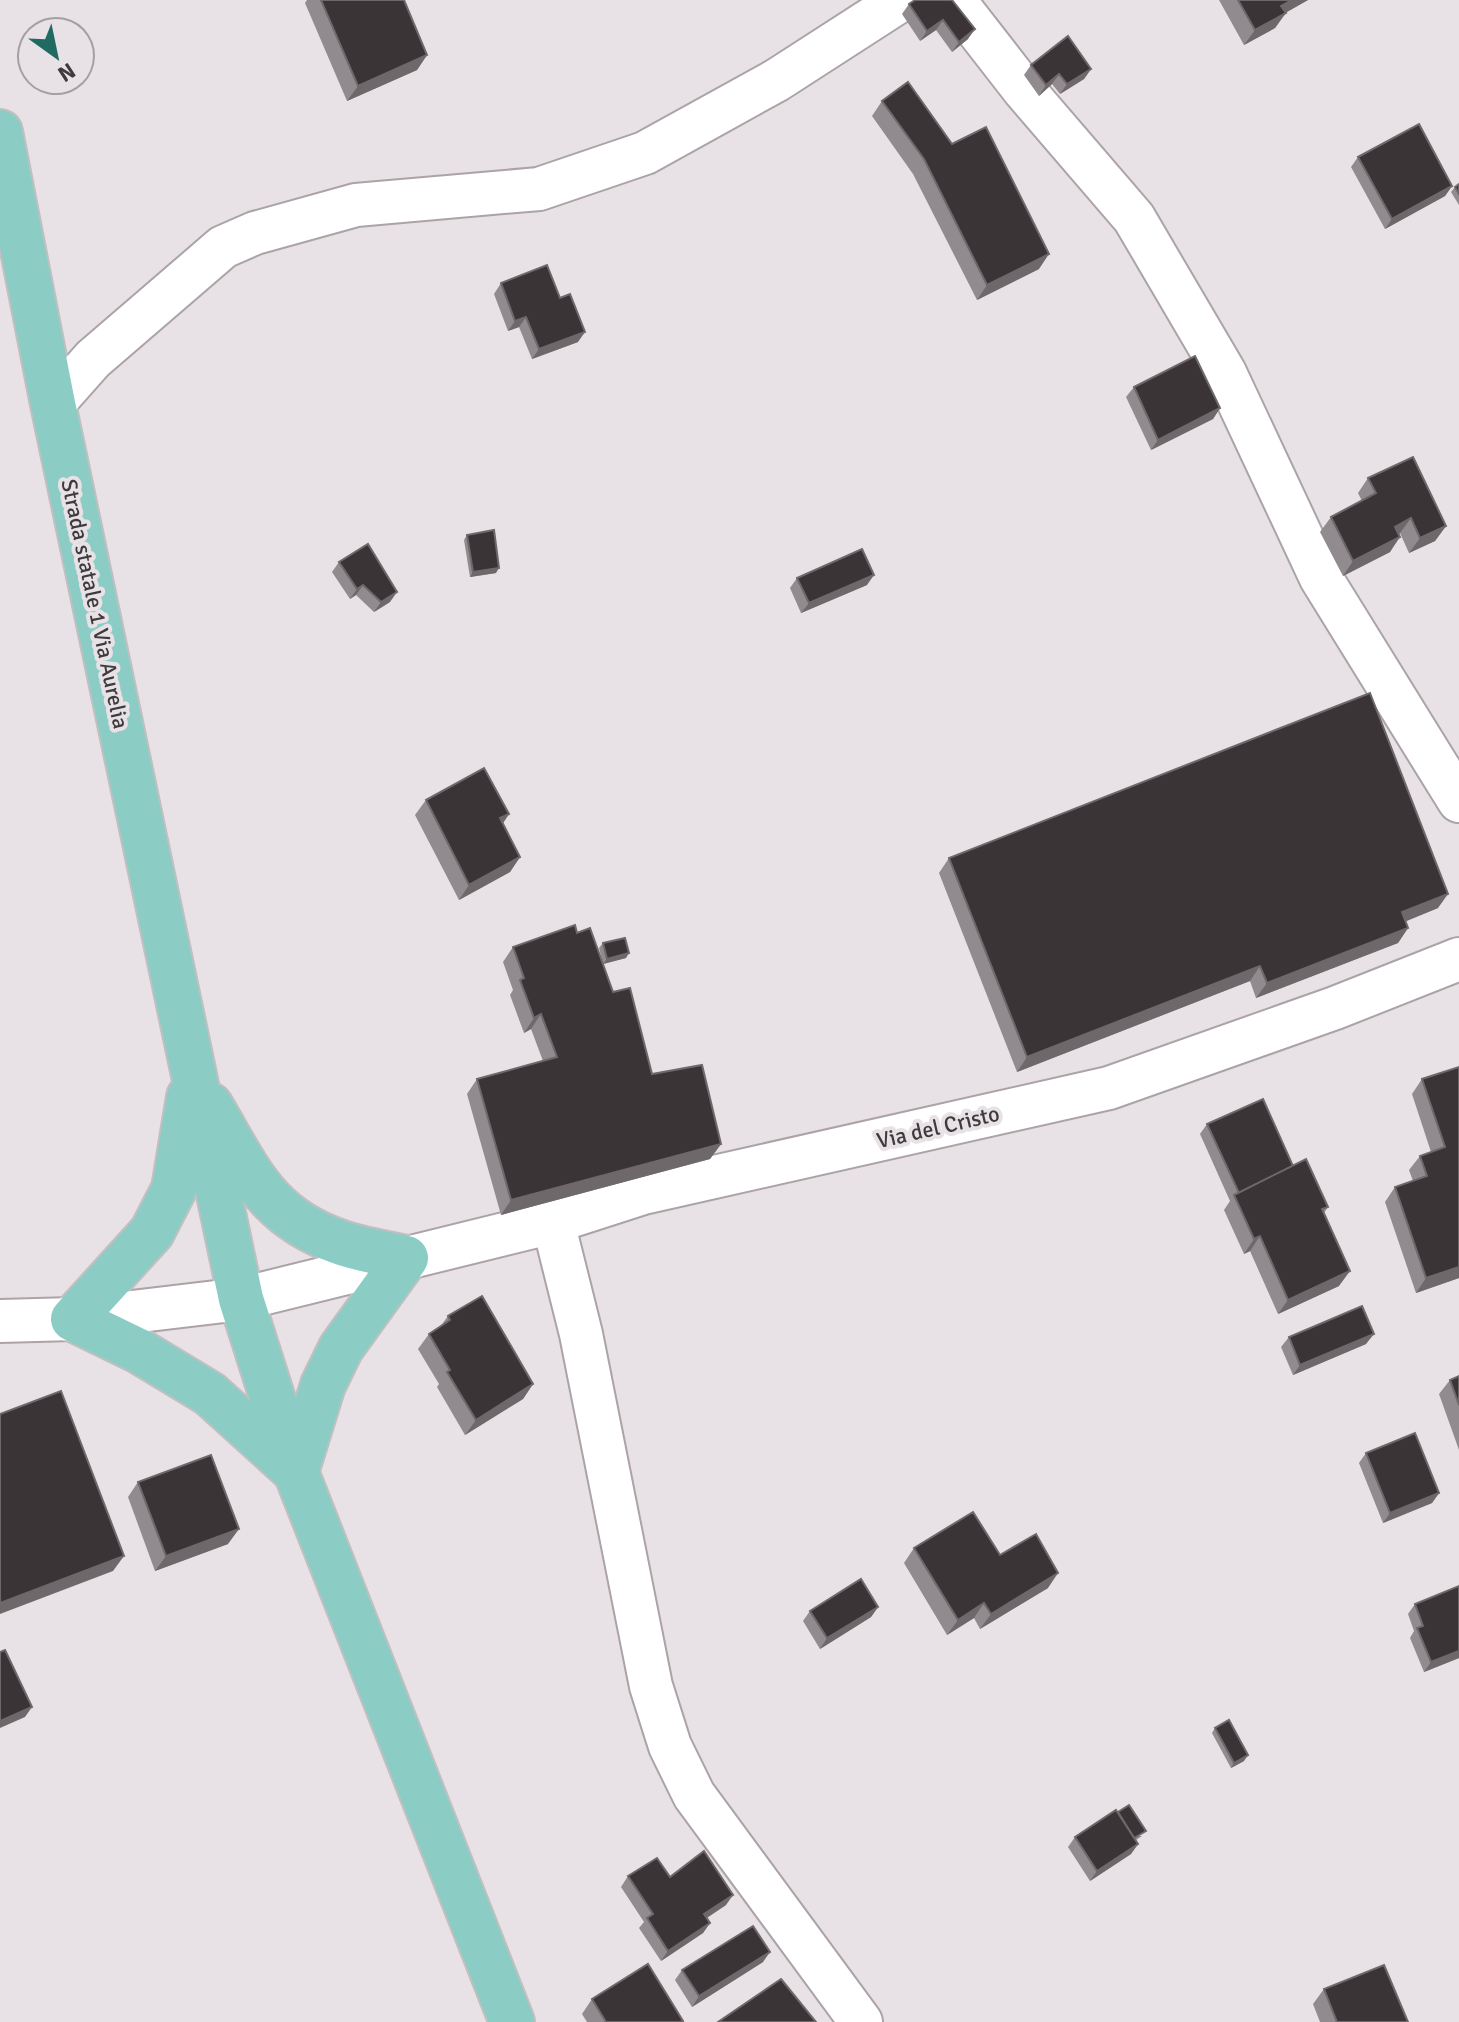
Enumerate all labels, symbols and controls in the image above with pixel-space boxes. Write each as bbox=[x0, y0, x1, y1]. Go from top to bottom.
north arrow bbox=[16, 16, 96, 96]
text: N bbox=[53, 57, 80, 88]
street label: Strada statale 1 Via Aurelia bbox=[55, 477, 135, 731]
street label: Via del Cristo bbox=[874, 1100, 1002, 1154]

